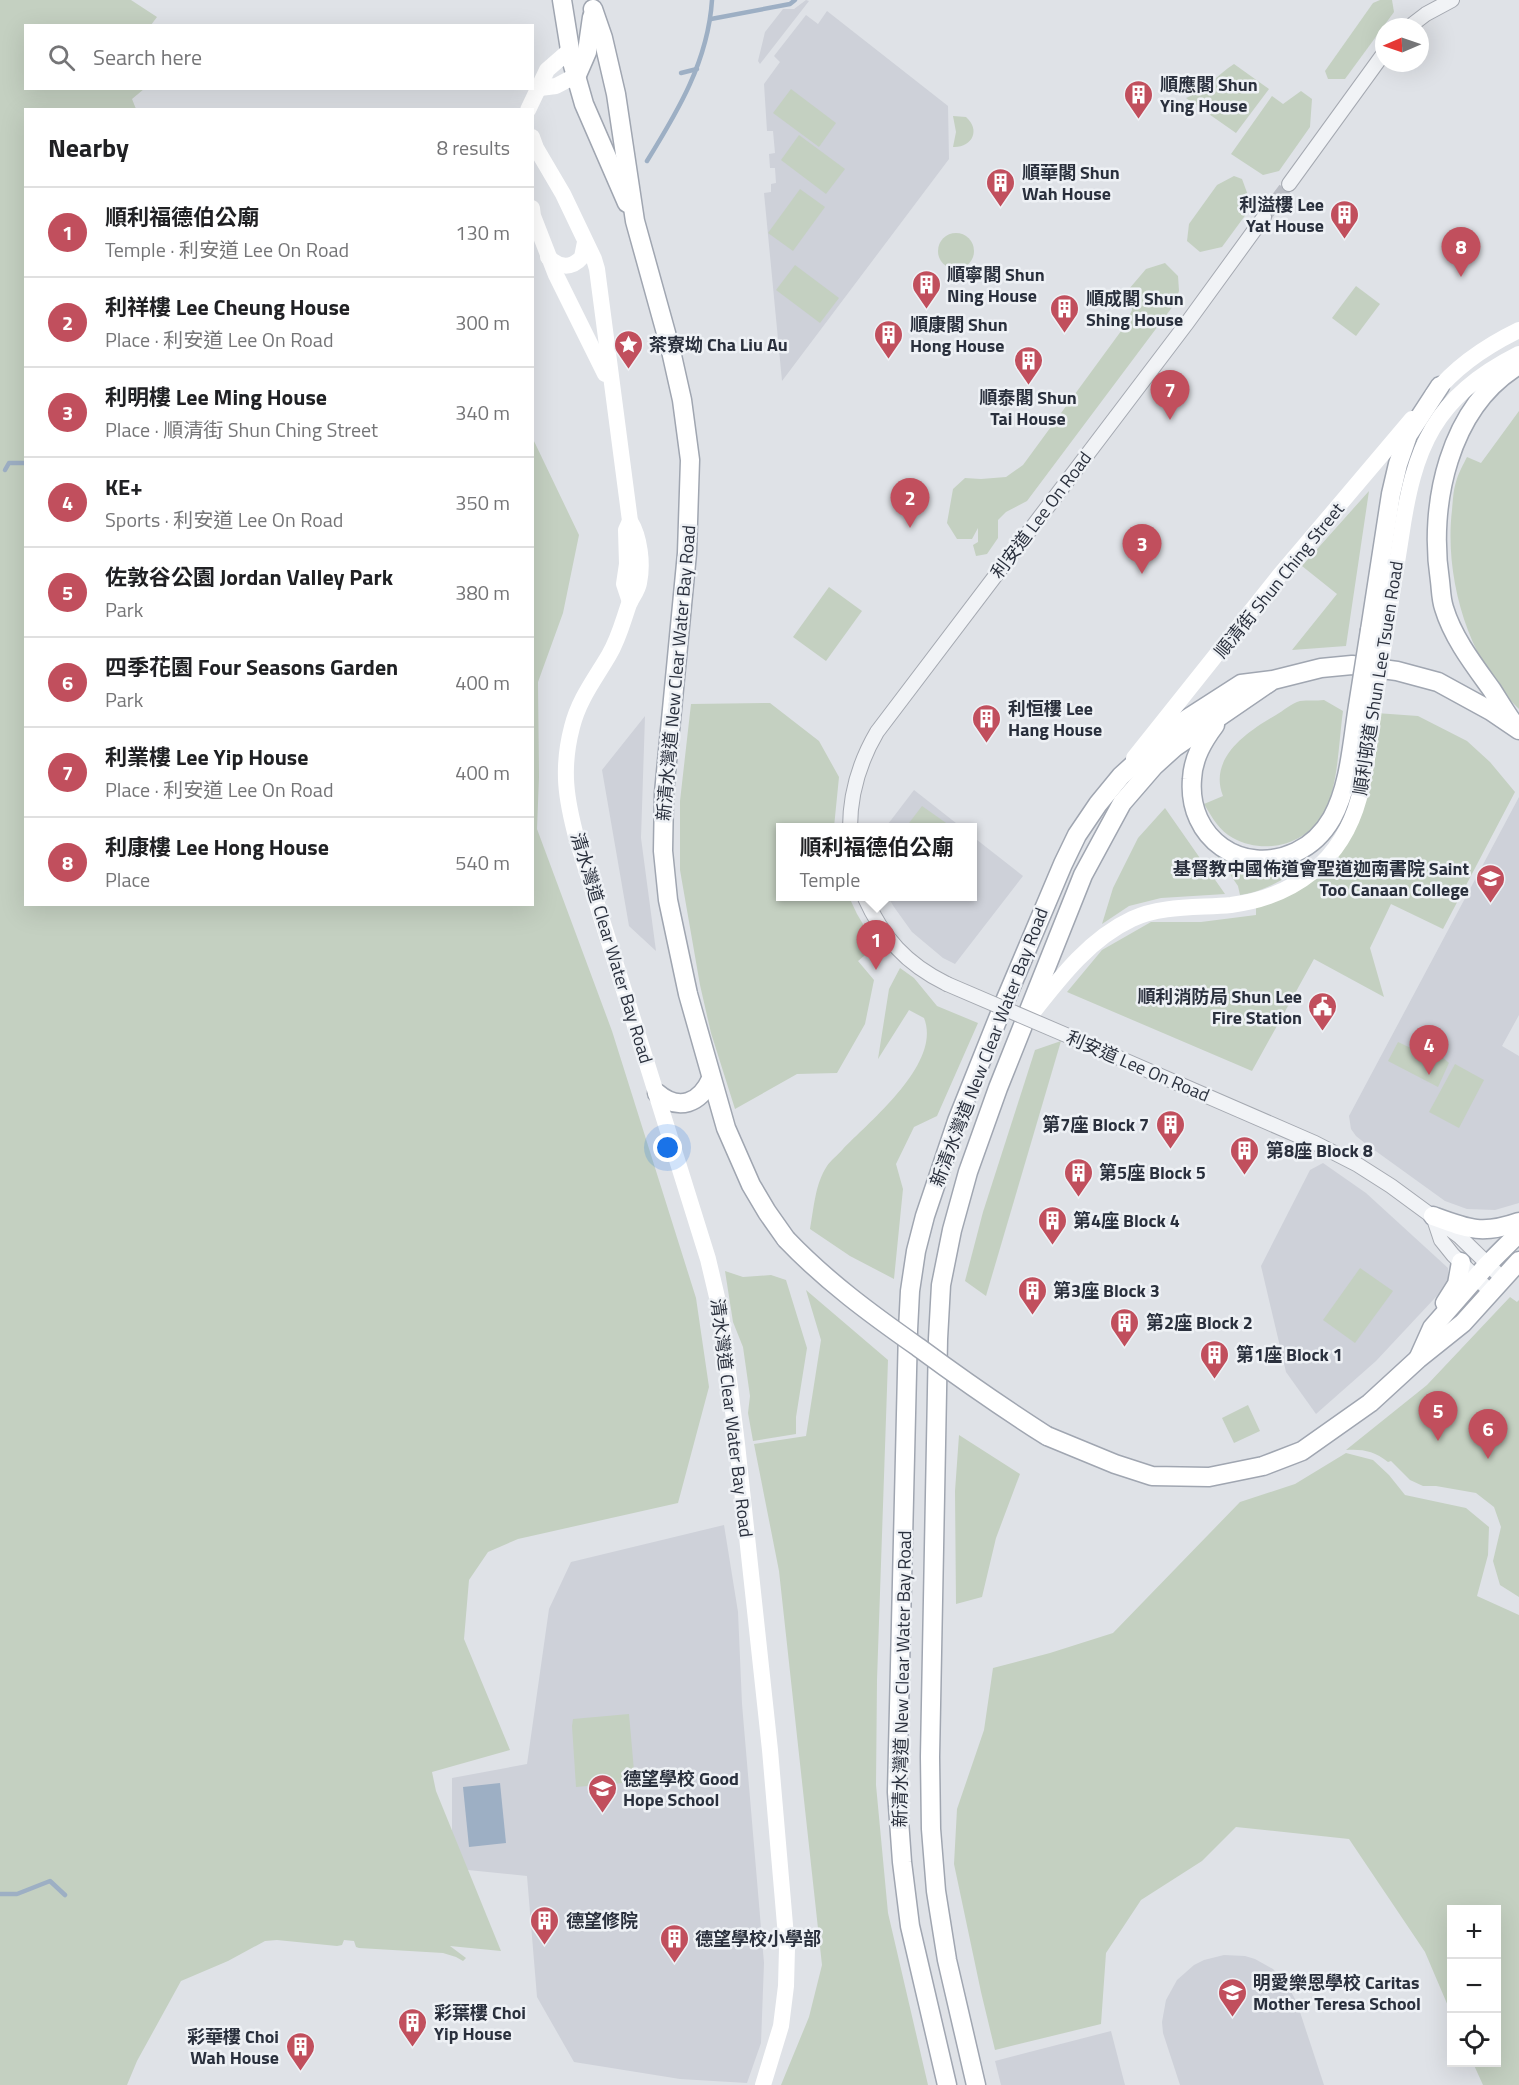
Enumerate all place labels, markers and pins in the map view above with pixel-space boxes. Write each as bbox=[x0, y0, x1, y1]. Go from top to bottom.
place label: 順應閣 Shun Ying House bbox=[1160, 71, 1258, 119]
building icon: 順應閣 Shun Ying House bbox=[1123, 78, 1155, 120]
place label: 順華閣 Shun Wah House bbox=[1022, 159, 1120, 207]
building icon: 順華閣 Shun Wah House bbox=[985, 166, 1017, 208]
place label: 利溢樓 Lee Yat House bbox=[1239, 191, 1324, 239]
building icon: 利溢樓 Lee Yat House bbox=[1329, 198, 1361, 240]
pin: 8 bbox=[1442, 228, 1480, 277]
place label: 順寧閣 Shun Ning House bbox=[947, 261, 1045, 309]
building icon: 順寧閣 Shun Ning House bbox=[910, 268, 942, 310]
place label: 順成閣 Shun Shing House bbox=[1086, 285, 1184, 333]
building icon: 順成閣 Shun Shing House bbox=[1049, 292, 1081, 334]
place label: 順康閣 Shun Hong House bbox=[910, 311, 1008, 359]
building icon: 順康閣 Shun Hong House bbox=[873, 318, 905, 360]
place icon: 茶寮坳 Cha Liu Au bbox=[612, 328, 644, 370]
place label: 茶寮坳 Cha Liu Au bbox=[649, 331, 788, 358]
building icon: 順泰閣 Shun Tai House bbox=[1012, 344, 1044, 386]
pin: 7 bbox=[1150, 370, 1190, 420]
place label: 順泰閣 Shun Tai House bbox=[979, 384, 1077, 432]
pin: 2 bbox=[890, 478, 930, 528]
pin: 3 bbox=[1122, 524, 1162, 574]
place label: 利恒樓 Lee Hang House bbox=[1008, 695, 1102, 743]
building icon: 利恒樓 Lee Hang House bbox=[971, 702, 1003, 744]
place label: 基督教中國佈道會聖道迦南書院 Saint Too Canaan College bbox=[1173, 855, 1469, 903]
school or university icon: 基督教中國佈道會聖道迦南書院 Saint Too Canaan College bbox=[1474, 862, 1506, 904]
pin: 1 bbox=[856, 920, 896, 970]
place label: 順利消防局 Shun Lee Fire Station bbox=[1138, 983, 1302, 1031]
public building icon: 順利消防局 Shun Lee Fire Station bbox=[1307, 990, 1339, 1032]
pin: 4 bbox=[1410, 1026, 1448, 1075]
building icon: 第7座 Block 7 bbox=[1154, 1108, 1186, 1150]
place label: 第7座 Block 7 bbox=[1042, 1111, 1149, 1138]
building icon: 第8座 Block 8 bbox=[1229, 1134, 1261, 1176]
place label: 第8座 Block 8 bbox=[1266, 1137, 1373, 1164]
building icon: 第5座 Block 5 bbox=[1062, 1156, 1094, 1198]
place label: 第5座 Block 5 bbox=[1099, 1159, 1206, 1186]
building icon: 第4座 Block 4 bbox=[1036, 1204, 1068, 1246]
place label: 第4座 Block 4 bbox=[1073, 1207, 1180, 1234]
building icon: 第3座 Block 3 bbox=[1016, 1274, 1048, 1316]
place label: 第3座 Block 3 bbox=[1053, 1277, 1160, 1304]
building icon: 第2座 Block 2 bbox=[1109, 1306, 1141, 1348]
place label: 第2座 Block 2 bbox=[1146, 1309, 1253, 1336]
building icon: 第1座 Block 1 bbox=[1199, 1338, 1231, 1380]
place label: 第1座 Block 1 bbox=[1236, 1341, 1343, 1368]
pin: 5 bbox=[1418, 1392, 1458, 1441]
pin: 6 bbox=[1468, 1410, 1508, 1459]
place label: 德望學校 Good Hope School bbox=[623, 1765, 739, 1813]
school or university icon: 德望學校 Good Hope School bbox=[586, 1772, 618, 1814]
building icon: 德望修院 bbox=[529, 1904, 561, 1946]
place label: 德望修院 bbox=[566, 1907, 638, 1934]
building icon: 德望學校小學部 bbox=[658, 1922, 690, 1964]
place label: 德望學校小學部 bbox=[695, 1925, 821, 1952]
place label: 明愛樂恩學校 Caritas Mother Teresa School bbox=[1253, 1969, 1421, 2017]
school or university icon: 明愛樂恩學校 Caritas Mother Teresa School bbox=[1216, 1976, 1248, 2018]
place label: 彩葉樓 Choi Yip House bbox=[434, 1999, 526, 2047]
building icon: 彩葉樓 Choi Yip House bbox=[397, 2006, 429, 2048]
place label: 彩華樓 Choi Wah House bbox=[187, 2023, 279, 2071]
building icon: 彩華樓 Choi Wah House bbox=[284, 2030, 316, 2072]

